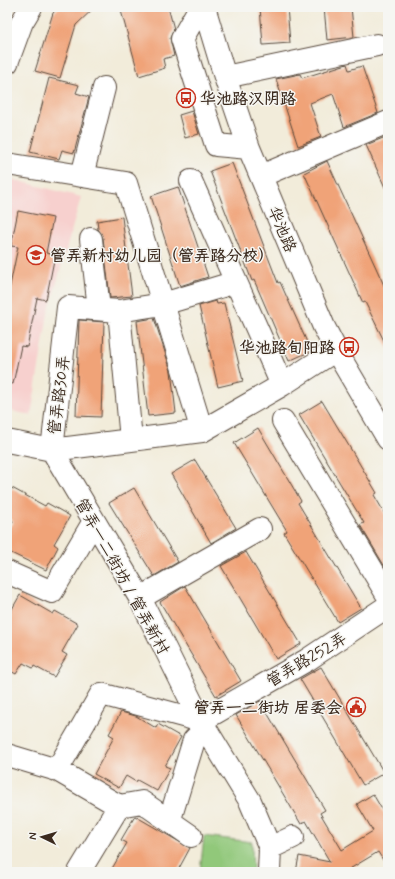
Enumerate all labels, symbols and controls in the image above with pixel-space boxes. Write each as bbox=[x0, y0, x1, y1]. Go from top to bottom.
bus stop icon: 华池路汉阴路 bbox=[175, 87, 197, 109]
place label: 华池路汉阴路 bbox=[200, 89, 296, 110]
street label: 华池路 bbox=[263, 203, 301, 256]
school or university icon: 管弄新村幼儿园（管弄路分校） bbox=[25, 244, 47, 266]
place label: 管弄新村幼儿园（管弄路分校） bbox=[50, 246, 274, 267]
bus stop icon: 华池路旬阳路 bbox=[338, 336, 360, 358]
place label: 华池路旬阳路 bbox=[239, 338, 335, 359]
street label: 管弄路30弄 bbox=[44, 354, 75, 436]
street label: 管弄一二街坊 / 管弄新村 bbox=[70, 495, 173, 659]
street label: 管弄路252弄 bbox=[263, 628, 351, 692]
public building icon: 管弄一二街坊 居委会 bbox=[345, 696, 367, 718]
place label: 管弄一二街坊 居委会 bbox=[194, 698, 342, 719]
north arrow bbox=[22, 817, 62, 857]
text: N bbox=[26, 832, 40, 840]

